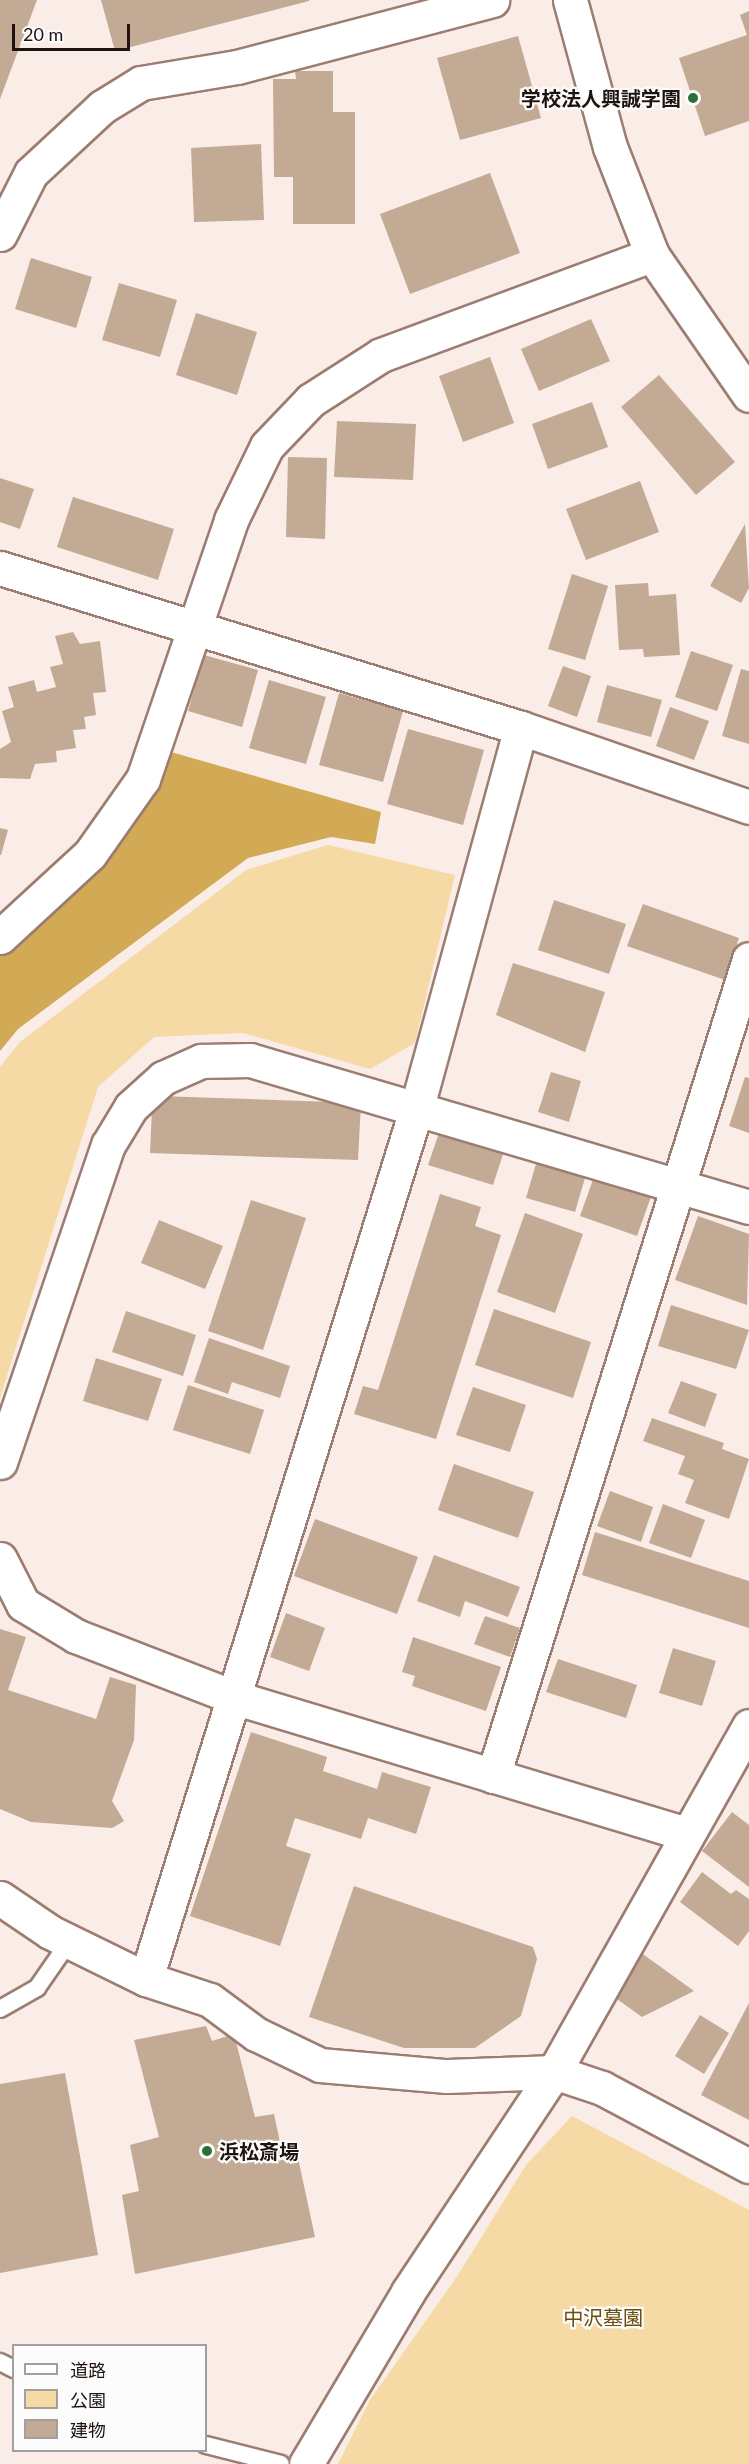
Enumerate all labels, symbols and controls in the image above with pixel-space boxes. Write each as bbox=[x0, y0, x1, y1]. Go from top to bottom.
scale bar bbox=[15, 12, 134, 50]
text: 20 m bbox=[23, 23, 63, 45]
place label: 学校法人興誠学園 bbox=[521, 86, 681, 110]
marker: 学校法人興誠学園 bbox=[686, 91, 700, 105]
place label: 浜松斎場 bbox=[219, 2139, 299, 2163]
marker: 浜松斎場 bbox=[200, 2144, 214, 2158]
park label: 中沢墓園 bbox=[563, 2305, 643, 2329]
legend bbox=[12, 2344, 207, 2452]
text: 道路 bbox=[70, 2359, 106, 2381]
text: 公園 bbox=[70, 2389, 106, 2411]
text: 建物 bbox=[70, 2419, 106, 2441]

